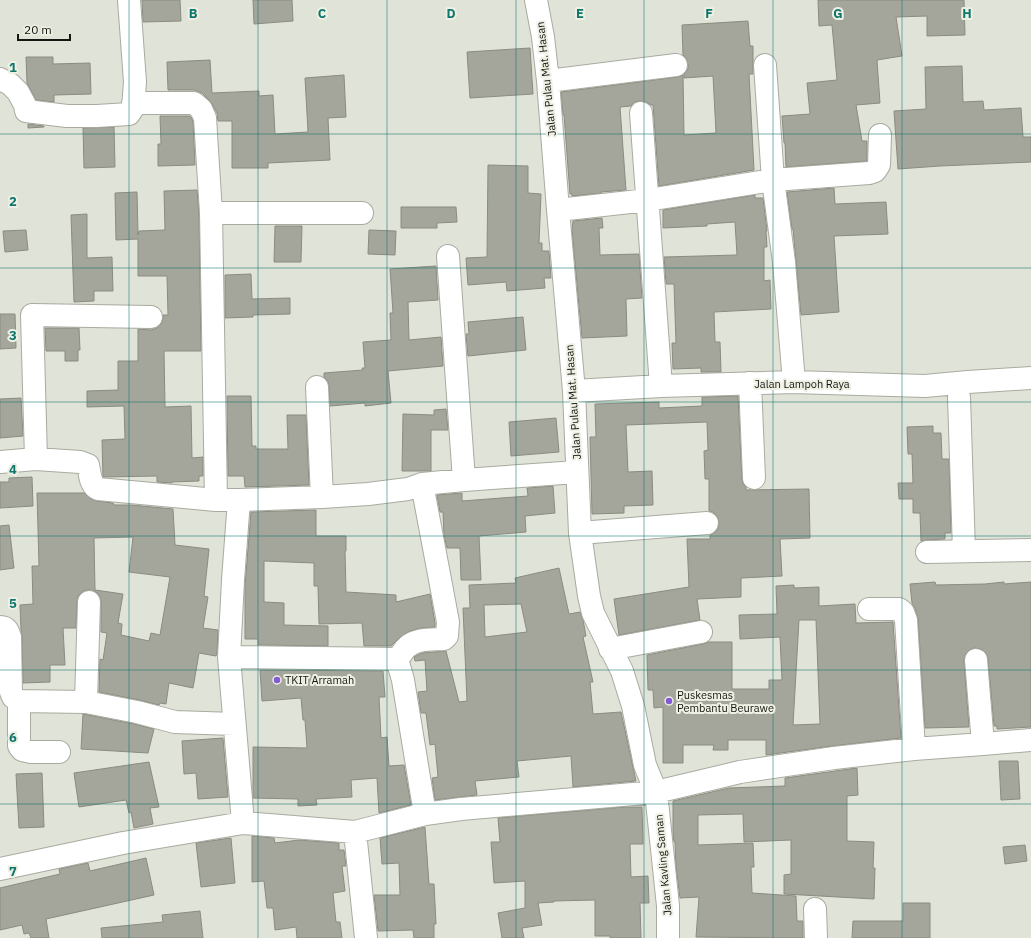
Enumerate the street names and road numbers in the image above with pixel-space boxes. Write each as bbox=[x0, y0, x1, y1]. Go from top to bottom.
street label: Jalan Pulau Mat. Hasan bbox=[533, 21, 559, 137]
street label: Jalan Pulau Mat. Hasan bbox=[562, 344, 584, 460]
street label: Jalan Lampoh Raya bbox=[754, 377, 850, 391]
street label: Jalan Kavling Saman bbox=[652, 814, 674, 916]

